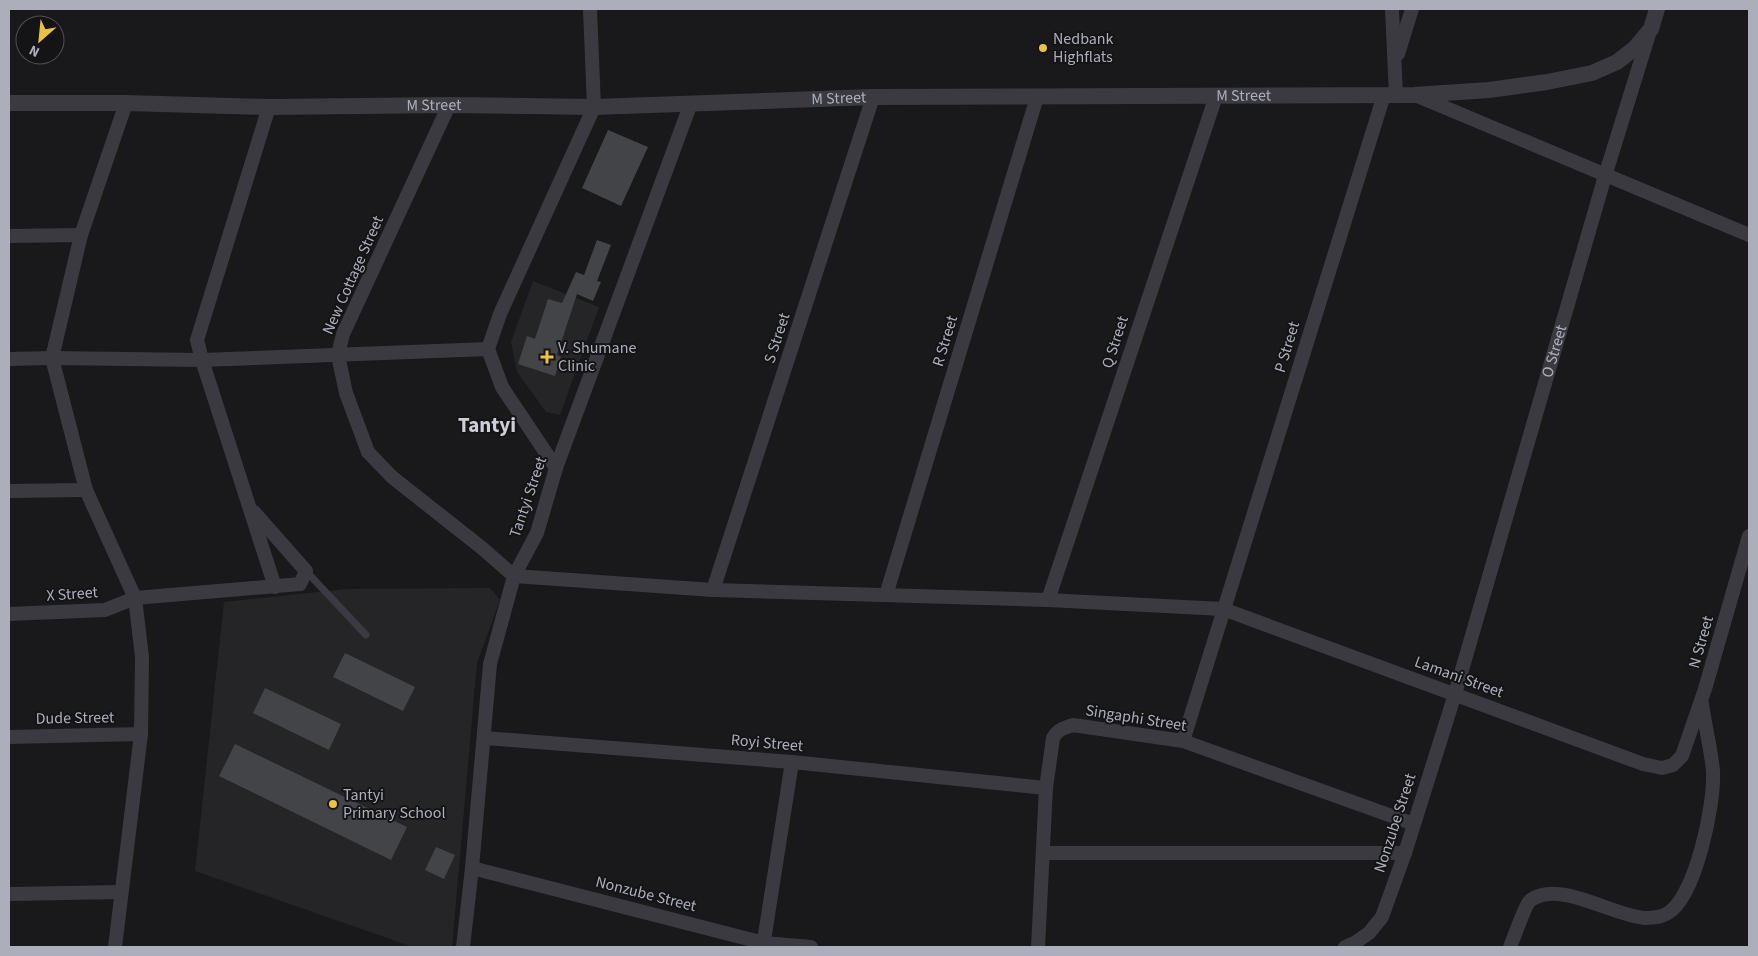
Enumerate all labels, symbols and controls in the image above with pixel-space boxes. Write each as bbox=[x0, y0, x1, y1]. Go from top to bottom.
north arrow bbox=[15, 15, 65, 65]
place label: Nedbank Highflats bbox=[1053, 28, 1114, 68]
text: N bbox=[26, 40, 43, 62]
marker: Nedbank Highflats bbox=[1037, 42, 1049, 54]
street label: M Street bbox=[1216, 85, 1272, 107]
street label: M Street bbox=[811, 86, 867, 110]
street label: M Street bbox=[406, 94, 462, 116]
street label: New Cottage Street bbox=[317, 212, 389, 338]
street label: S Street bbox=[759, 309, 796, 366]
street label: R Street bbox=[927, 312, 963, 369]
street label: Q Street bbox=[1096, 312, 1134, 371]
street label: P Street bbox=[1269, 318, 1305, 375]
street label: O Street bbox=[1536, 322, 1572, 380]
place label: V. Shumane Clinic bbox=[558, 337, 636, 377]
marker: V. Shumane Clinic bbox=[540, 350, 554, 364]
district label: Tantyi bbox=[458, 410, 516, 440]
street label: Tantyi Street bbox=[504, 453, 552, 540]
street label: X Street bbox=[46, 581, 99, 607]
street label: N Street bbox=[1683, 613, 1719, 671]
street label: Lamani Street bbox=[1411, 651, 1507, 703]
street label: Singaphi Street bbox=[1084, 699, 1189, 737]
street label: Dude Street bbox=[35, 706, 115, 730]
street label: Royi Street bbox=[730, 729, 805, 757]
street label: Nonzube Street bbox=[1369, 770, 1422, 875]
place label: Tantyi Primary School bbox=[343, 784, 445, 824]
marker: Tantyi Primary School bbox=[327, 798, 339, 810]
street label: Nonzube Street bbox=[593, 871, 699, 917]

